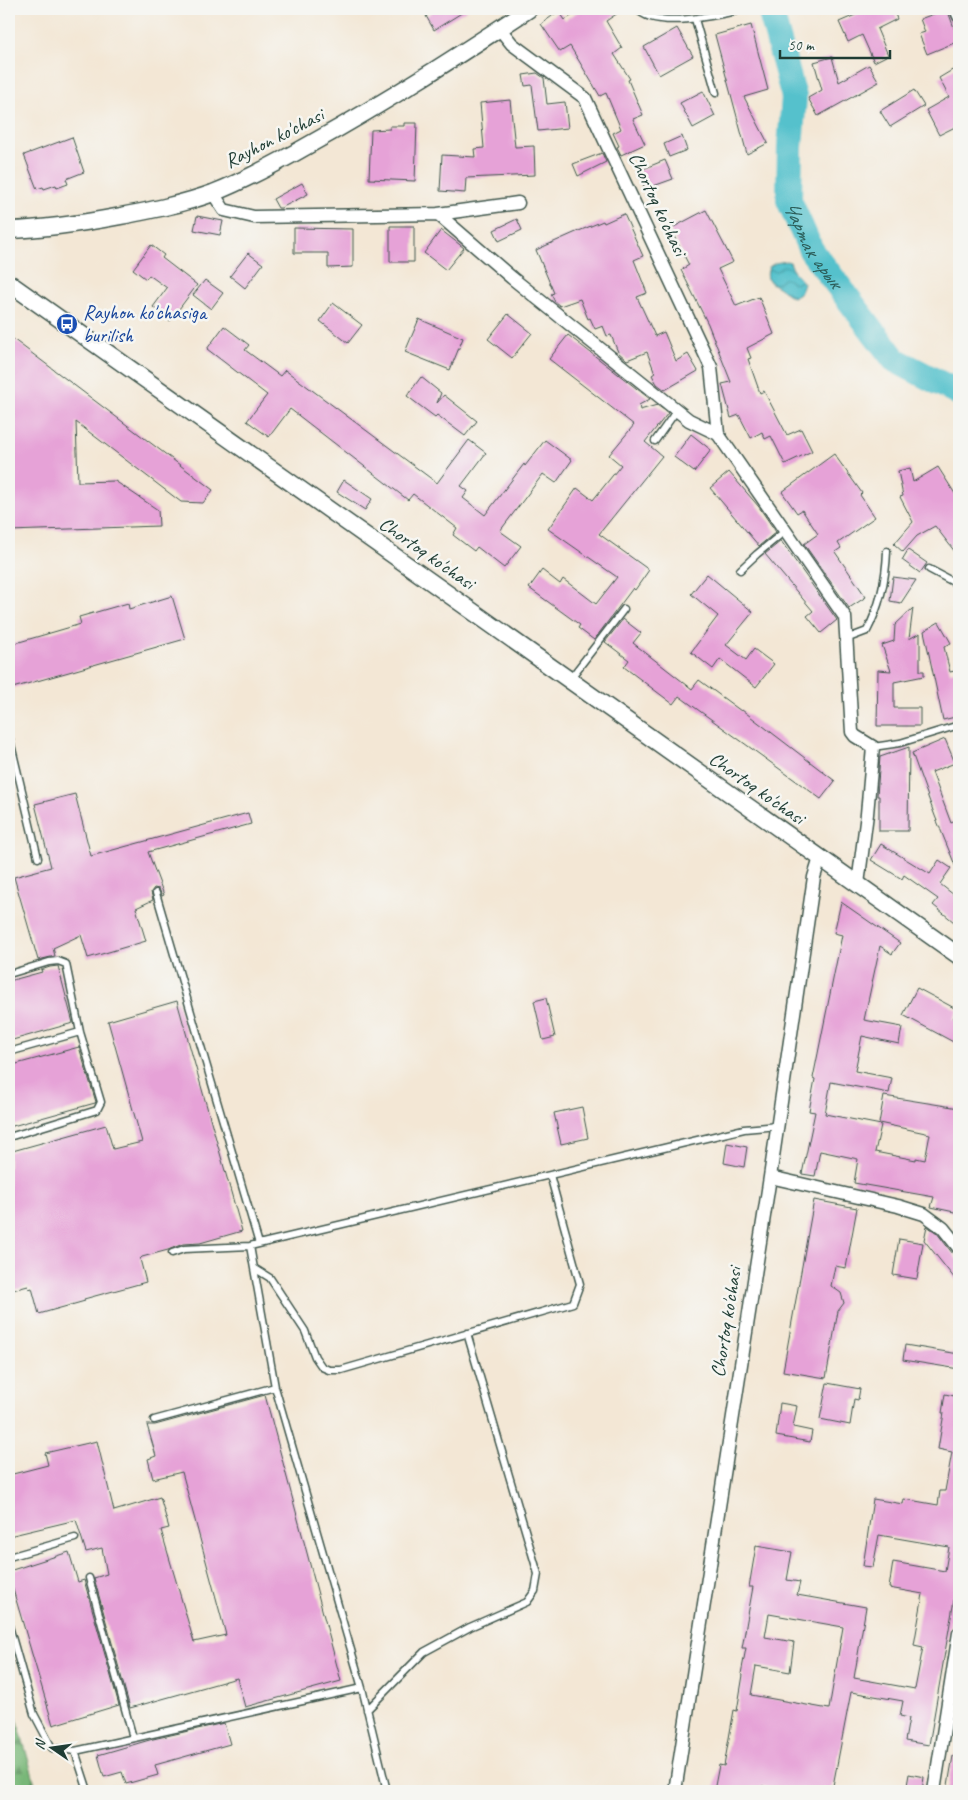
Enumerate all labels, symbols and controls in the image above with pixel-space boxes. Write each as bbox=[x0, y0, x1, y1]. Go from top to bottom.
scale bar bbox=[780, 28, 890, 60]
text: 50 m bbox=[788, 36, 815, 55]
street label: Rayhon ko'chasi bbox=[220, 101, 330, 174]
street label: Chortoq ko'chasi bbox=[623, 148, 694, 262]
water label: Чартак арык bbox=[778, 197, 851, 297]
place label: Rayhon ko'chasiga burilish bbox=[83, 300, 208, 348]
bus stop icon: Rayhon ko'chasiga burilish bbox=[55, 312, 79, 336]
street label: Chortoq ko'chasi bbox=[374, 511, 482, 596]
street label: Chortoq ko'chasi bbox=[704, 746, 812, 831]
street label: Chortoq ko'chasi bbox=[705, 1263, 747, 1379]
north arrow bbox=[28, 1722, 78, 1772]
text: N bbox=[31, 1737, 50, 1751]

